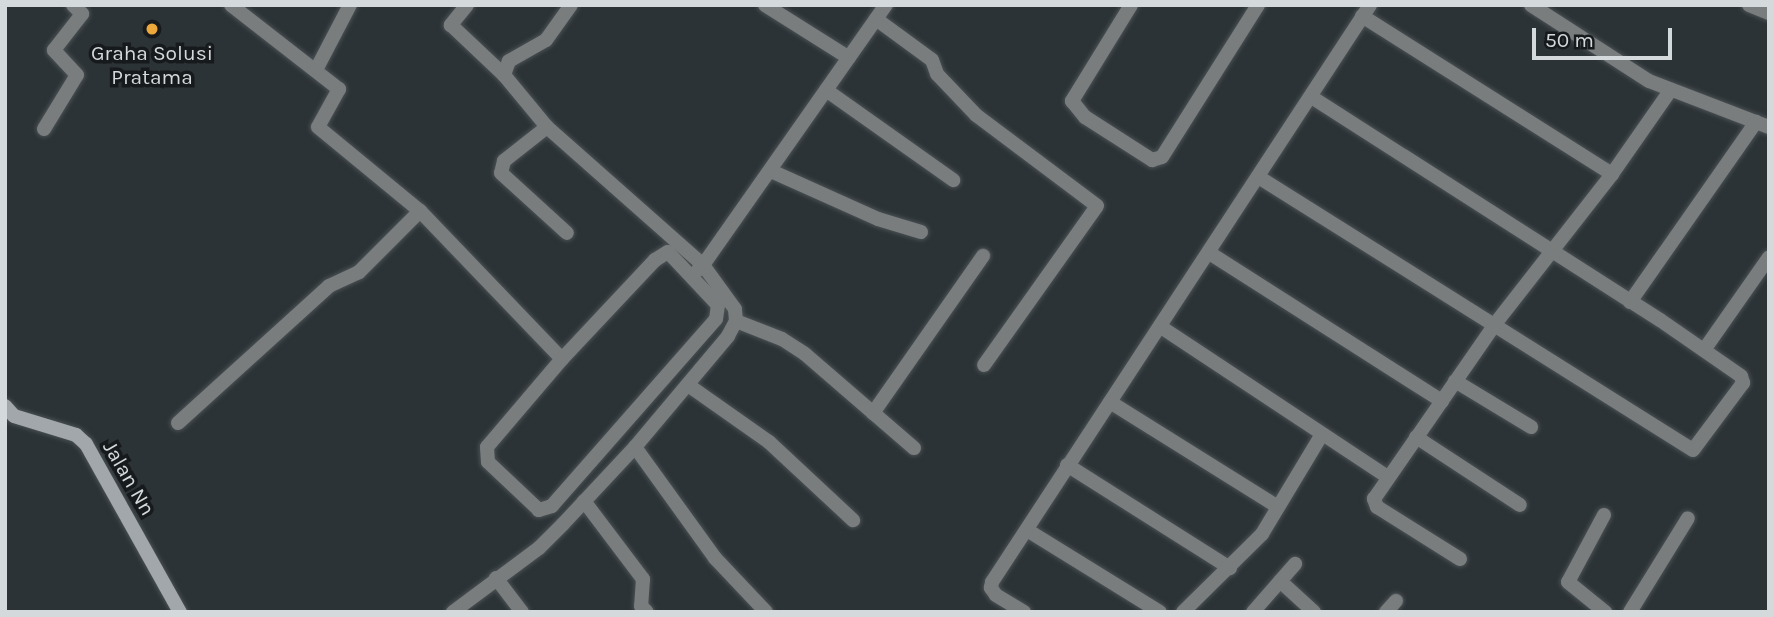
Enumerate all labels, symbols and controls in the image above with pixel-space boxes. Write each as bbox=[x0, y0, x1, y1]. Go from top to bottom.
scale bar bbox=[1536, 14, 1676, 58]
marker: Graha Solusi Pratama bbox=[144, 21, 160, 37]
text: 50 m bbox=[1545, 28, 1594, 52]
place label: Graha Solusi Pratama bbox=[91, 40, 213, 90]
street label: Jalan Nn bbox=[98, 436, 160, 520]

